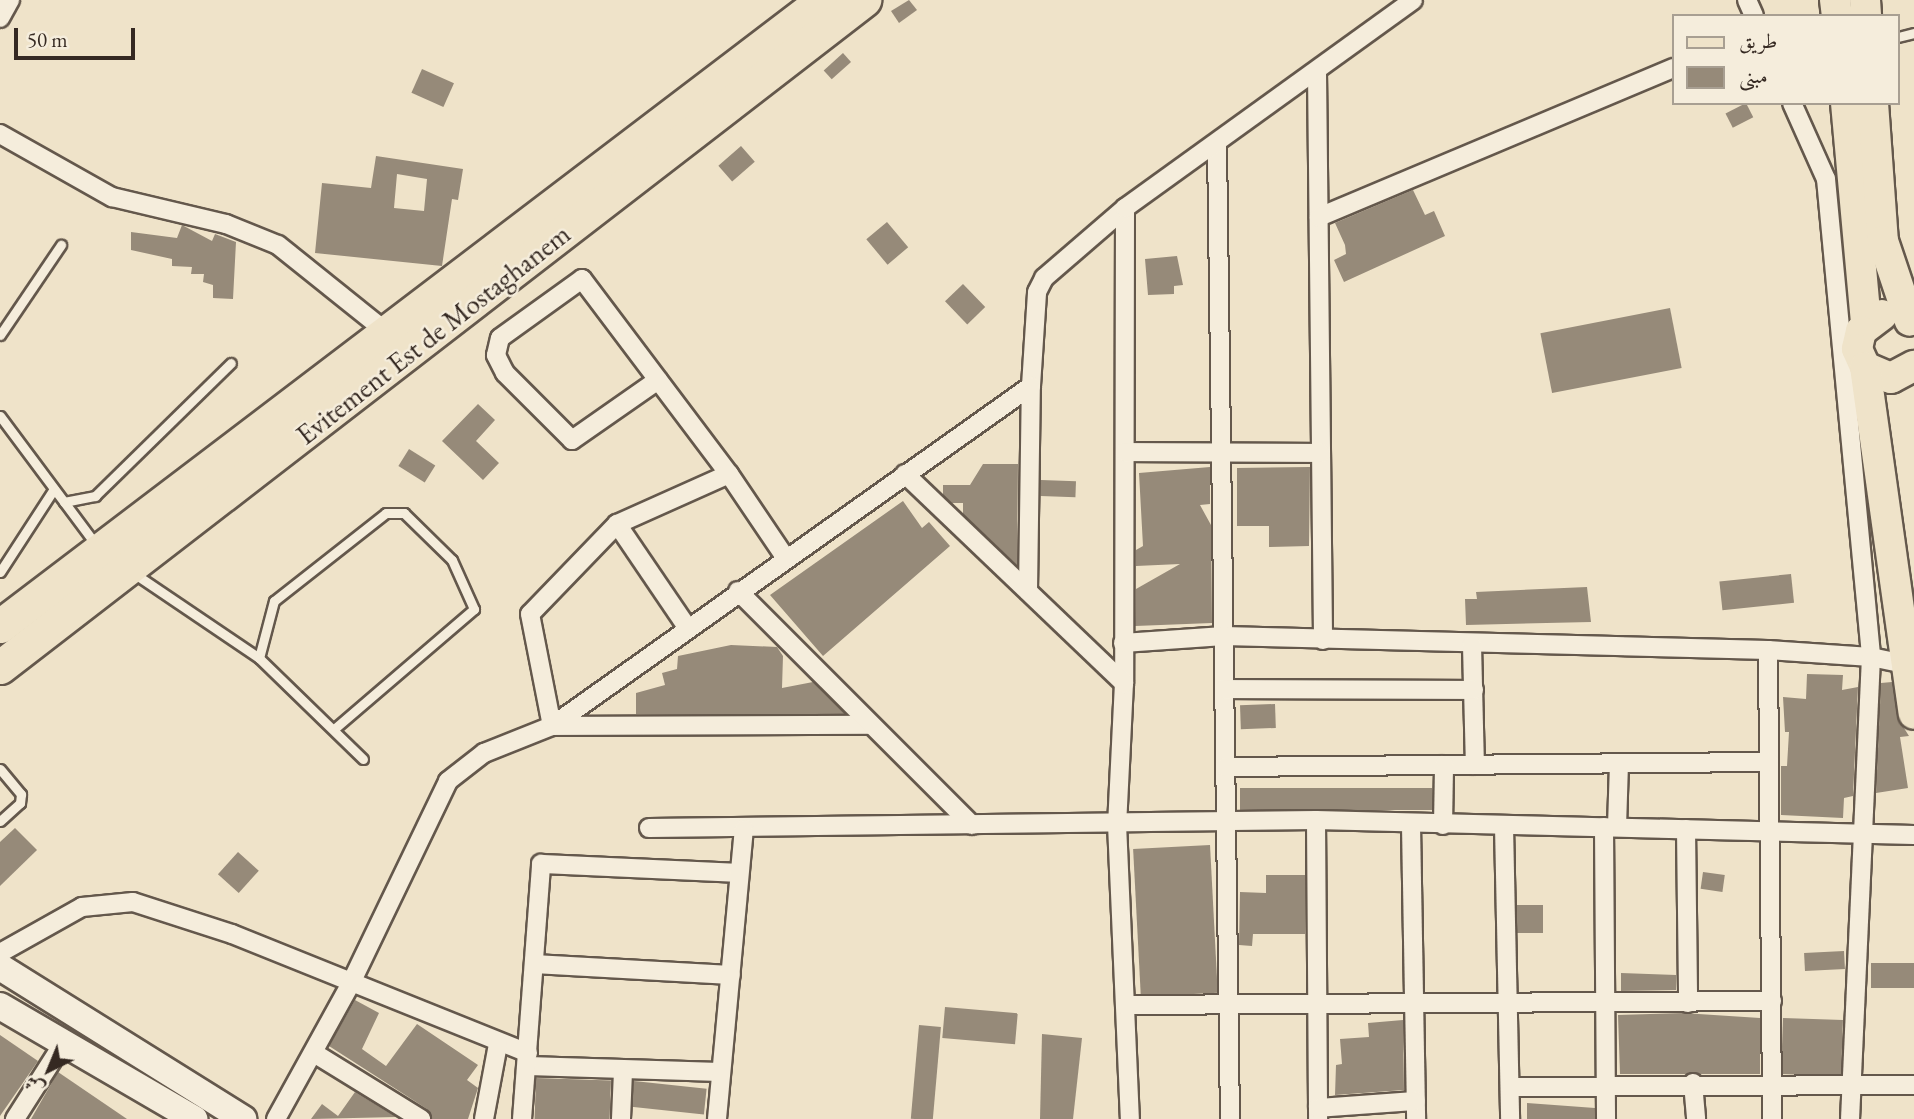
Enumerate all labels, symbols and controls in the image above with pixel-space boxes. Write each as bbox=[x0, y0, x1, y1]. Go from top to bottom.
scale bar bbox=[18, 14, 138, 58]
legend bbox=[1672, 14, 1900, 105]
text: 50 m bbox=[27, 26, 68, 53]
text: طريق bbox=[1739, 27, 1777, 54]
text: مبنى bbox=[1739, 62, 1768, 89]
street label: Evitement Est de Mostaghanem bbox=[289, 217, 577, 451]
north arrow bbox=[14, 1035, 84, 1105]
text: ش bbox=[19, 1070, 50, 1101]

